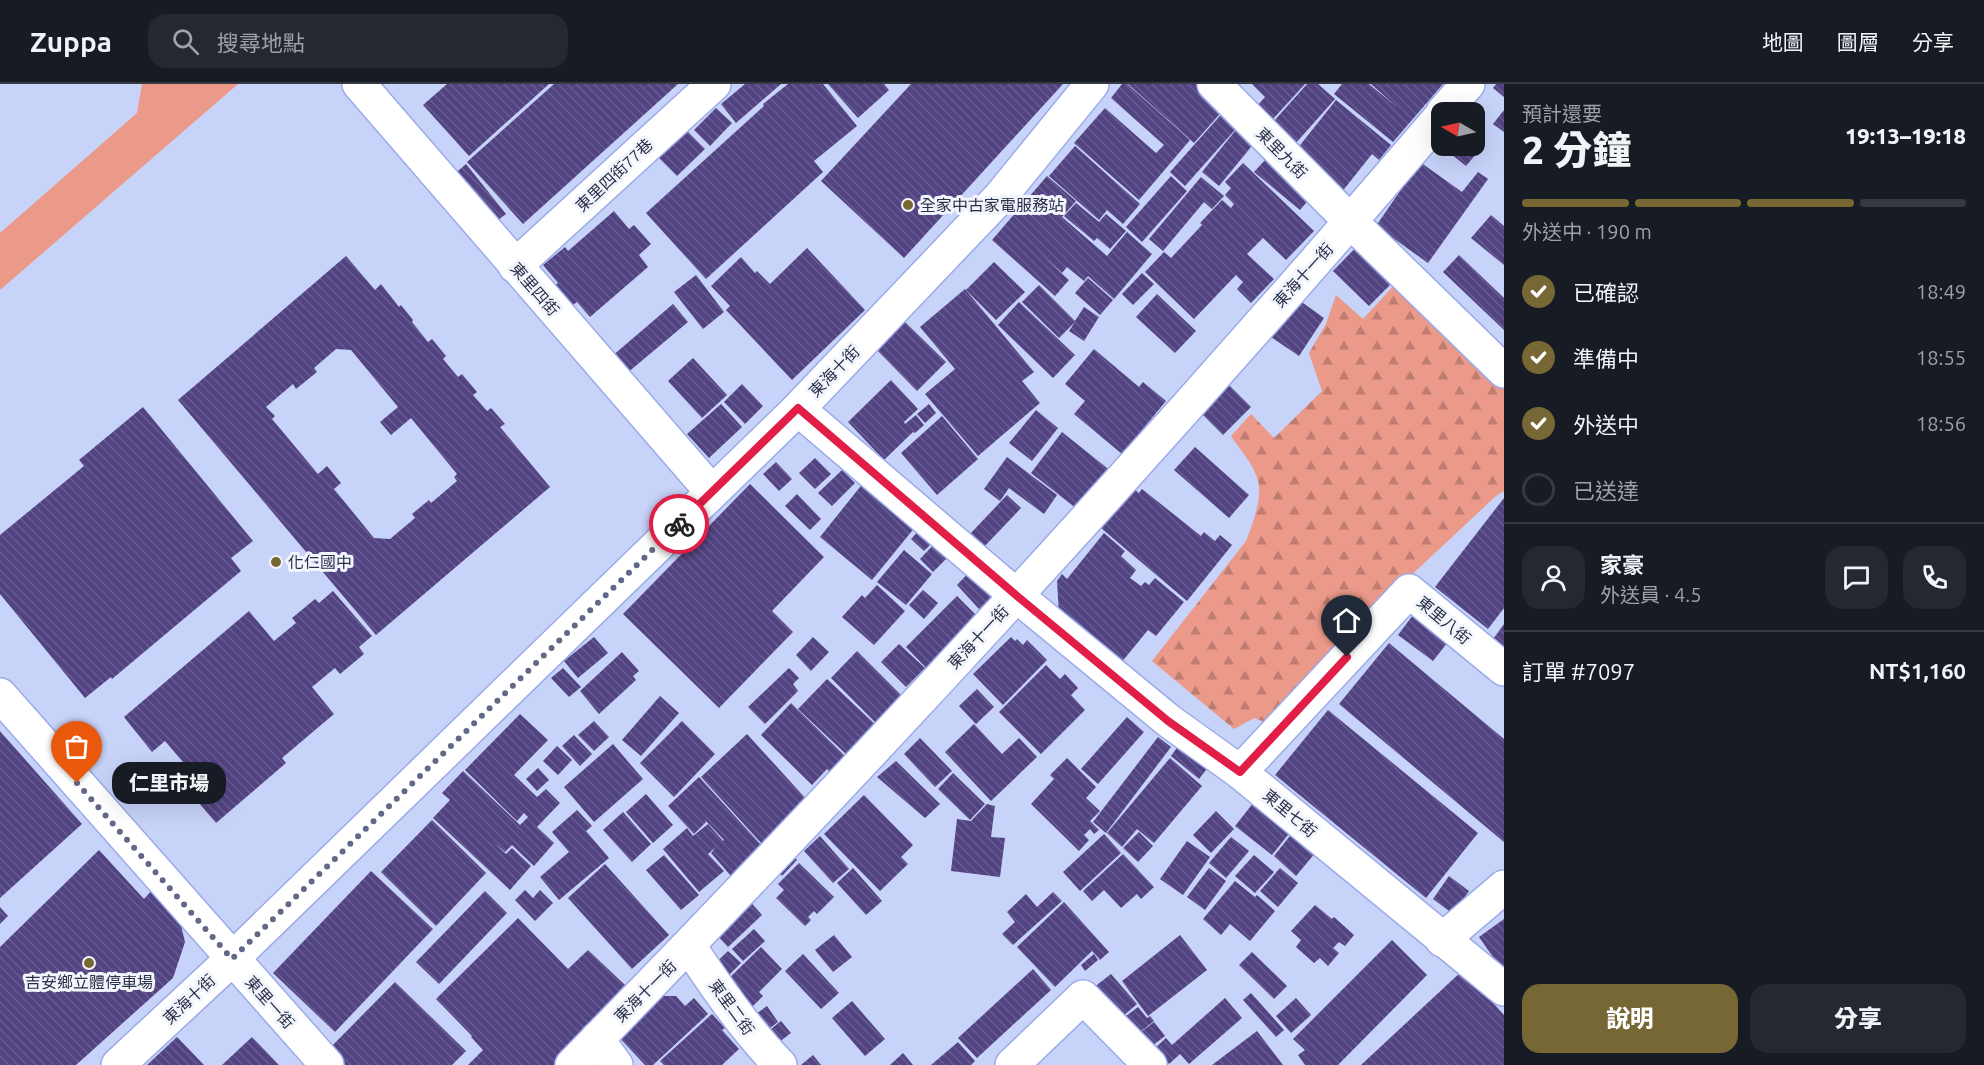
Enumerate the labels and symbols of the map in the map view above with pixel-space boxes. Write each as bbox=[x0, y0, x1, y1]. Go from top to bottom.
north arrow bbox=[1431, 102, 1485, 156]
street label: 東里九街 bbox=[1253, 124, 1311, 182]
street label: 東里四街77巷 bbox=[572, 135, 656, 215]
place label: 全家中古家電服務站 bbox=[920, 196, 1064, 214]
marker: 全家中古家電服務站 bbox=[901, 198, 915, 212]
street label: 東海十一街 bbox=[1270, 239, 1336, 311]
street label: 東里四街 bbox=[507, 259, 563, 319]
street label: 東海十街 bbox=[805, 342, 863, 400]
courier bbox=[649, 494, 709, 554]
place label: 化仁國中 bbox=[288, 553, 352, 571]
marker: 化仁國中 bbox=[269, 555, 283, 569]
street label: 東里八街 bbox=[1414, 593, 1474, 647]
pin bbox=[1321, 595, 1372, 657]
street label: 東海十一街 bbox=[944, 602, 1012, 672]
pin bbox=[51, 721, 102, 783]
callout: 仁里市場 bbox=[113, 762, 227, 804]
street label: 東里七街 bbox=[1260, 786, 1320, 840]
marker: 吉安鄉立體停車場 bbox=[82, 956, 96, 970]
street label: 東海十一街 bbox=[610, 956, 680, 1026]
street label: 東海十街 bbox=[159, 971, 219, 1027]
street label: 東里一街 bbox=[242, 972, 298, 1032]
place label: 吉安鄉立體停車場 bbox=[25, 973, 153, 991]
street label: 東里二街 bbox=[706, 976, 758, 1038]

